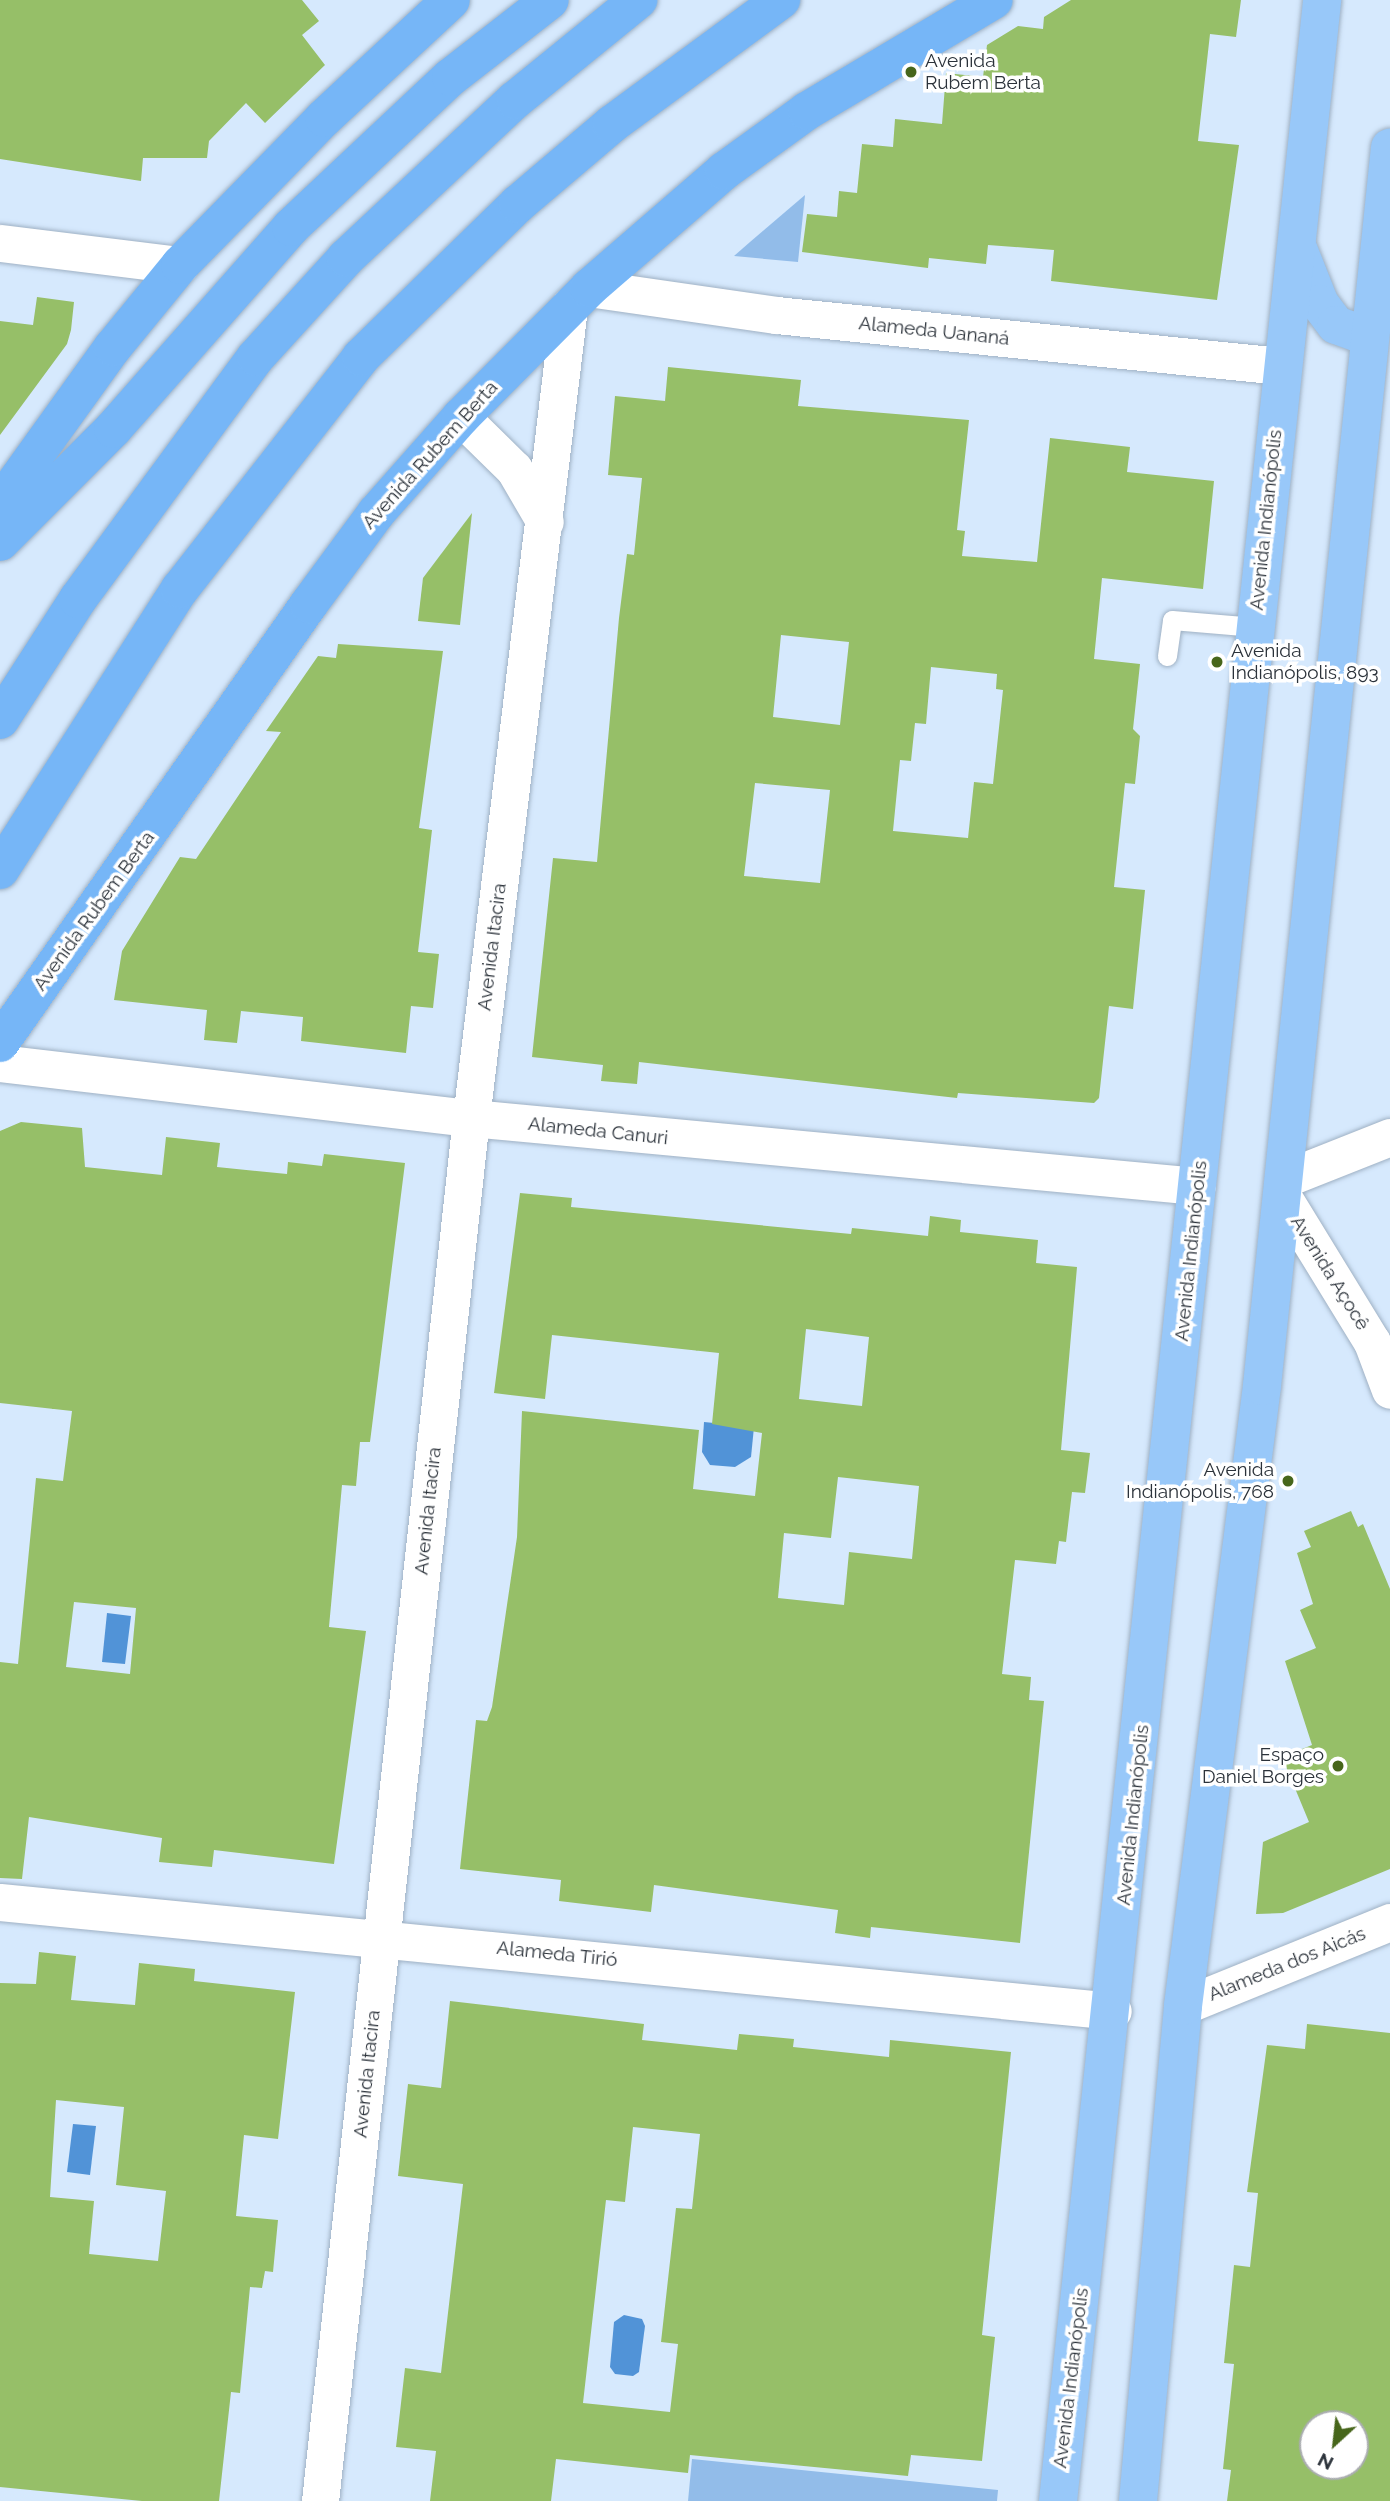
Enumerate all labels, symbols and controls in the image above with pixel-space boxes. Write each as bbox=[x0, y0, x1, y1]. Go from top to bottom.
place label: Avenida Rubem Berta bbox=[925, 50, 1041, 94]
marker: Avenida Rubem Berta bbox=[903, 64, 919, 80]
street label: Alameda Uananá bbox=[858, 312, 1010, 350]
street label: Avenida Rubem Berta bbox=[358, 376, 502, 534]
street label: Avenida Indianópolis bbox=[1245, 429, 1287, 611]
place label: Avenida Indianópolis, 893 bbox=[1231, 640, 1379, 684]
marker: Avenida Indianópolis, 893 bbox=[1209, 654, 1225, 670]
street label: Avenida Rubem Berta bbox=[29, 827, 159, 995]
street label: Avenida Itacira bbox=[473, 882, 511, 1012]
street label: Alameda Canuri bbox=[527, 1112, 669, 1150]
street label: Avenida Indianópolis bbox=[1170, 1160, 1212, 1342]
street label: Avenida Açocê bbox=[1286, 1211, 1374, 1335]
street label: Avenida Itacira bbox=[410, 1446, 446, 1576]
place label: Avenida Indianópolis, 768 bbox=[1126, 1459, 1274, 1503]
marker: Avenida Indianópolis, 768 bbox=[1280, 1473, 1296, 1489]
street label: Avenida Indianópolis bbox=[1112, 1724, 1154, 1906]
place label: Espaço Daniel Borges bbox=[1201, 1744, 1324, 1788]
marker: Espaço Daniel Borges bbox=[1330, 1758, 1346, 1774]
street label: Alameda dos Aicás bbox=[1205, 1922, 1369, 2006]
street label: Alameda Tirió bbox=[495, 1936, 619, 1972]
street label: Avenida Itacira bbox=[349, 2009, 385, 2139]
street label: Avenida Indianópolis bbox=[1049, 2287, 1093, 2469]
north arrow bbox=[1299, 2410, 1369, 2480]
text: N bbox=[1314, 2449, 1337, 2475]

